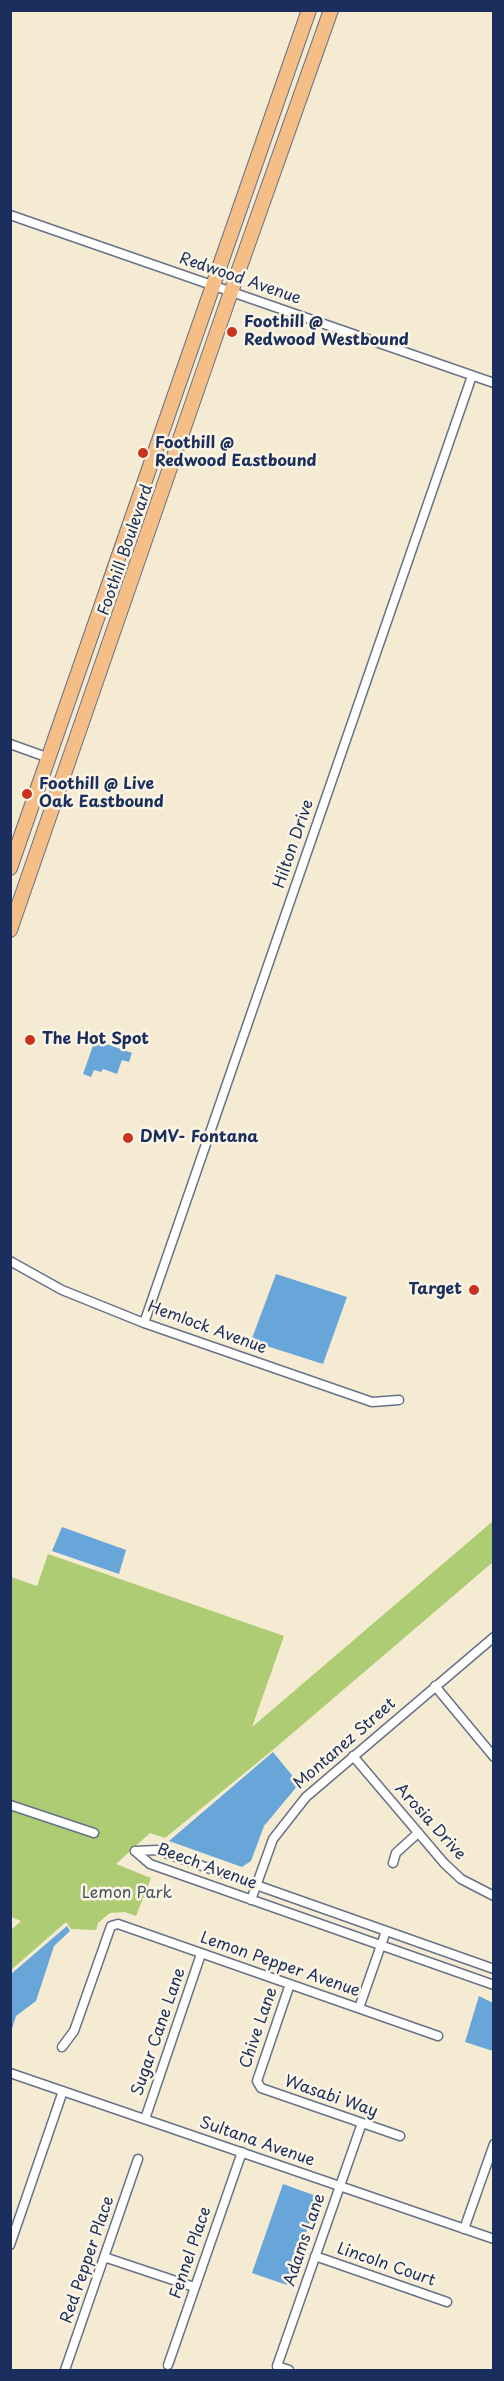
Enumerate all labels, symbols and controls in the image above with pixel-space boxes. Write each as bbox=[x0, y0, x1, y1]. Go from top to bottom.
street label: Redwood Avenue bbox=[177, 249, 303, 309]
place label: Foothill @ Redwood Westbound bbox=[244, 313, 409, 351]
marker: Foothill @ Redwood Westbound bbox=[225, 325, 239, 339]
place label: Foothill @ Redwood Eastbound bbox=[155, 434, 316, 472]
marker: Foothill @ Redwood Eastbound bbox=[136, 446, 150, 460]
street label: Foothill Boulevard bbox=[95, 482, 157, 618]
place label: Foothill @ Live Oak Eastbound bbox=[39, 775, 164, 813]
marker: Foothill @ Live Oak Eastbound bbox=[20, 787, 34, 801]
street label: Hilton Drive bbox=[270, 797, 318, 891]
place label: The Hot Spot bbox=[42, 1030, 149, 1050]
marker: The Hot Spot bbox=[23, 1033, 37, 1047]
place label: DMV- Fontana bbox=[140, 1128, 258, 1148]
marker: DMV- Fontana bbox=[121, 1131, 135, 1145]
place label: Target bbox=[409, 1280, 462, 1300]
marker: Target bbox=[467, 1283, 481, 1297]
street label: Hemlock Avenue bbox=[145, 1298, 269, 1358]
street label: Montanez Street bbox=[290, 1695, 400, 1793]
street label: Arosia Drive bbox=[391, 1780, 469, 1864]
street label: Beech Avenue bbox=[154, 1840, 260, 1894]
park label: Lemon Park bbox=[82, 1884, 172, 1904]
street label: Lemon Pepper Avenue bbox=[198, 1929, 362, 2001]
street label: Sugar Cane Lane bbox=[128, 1966, 190, 2098]
street label: Chive Lane bbox=[236, 1985, 282, 2071]
street label: Wasabi Way bbox=[282, 2072, 380, 2122]
street label: Sultana Avenue bbox=[197, 2113, 317, 2171]
street label: Adams Lane bbox=[280, 2191, 330, 2289]
street label: Red Pepper Place bbox=[57, 2194, 119, 2326]
street label: Fennel Place bbox=[166, 2204, 216, 2302]
street label: Lincoln Court bbox=[334, 2239, 438, 2291]

